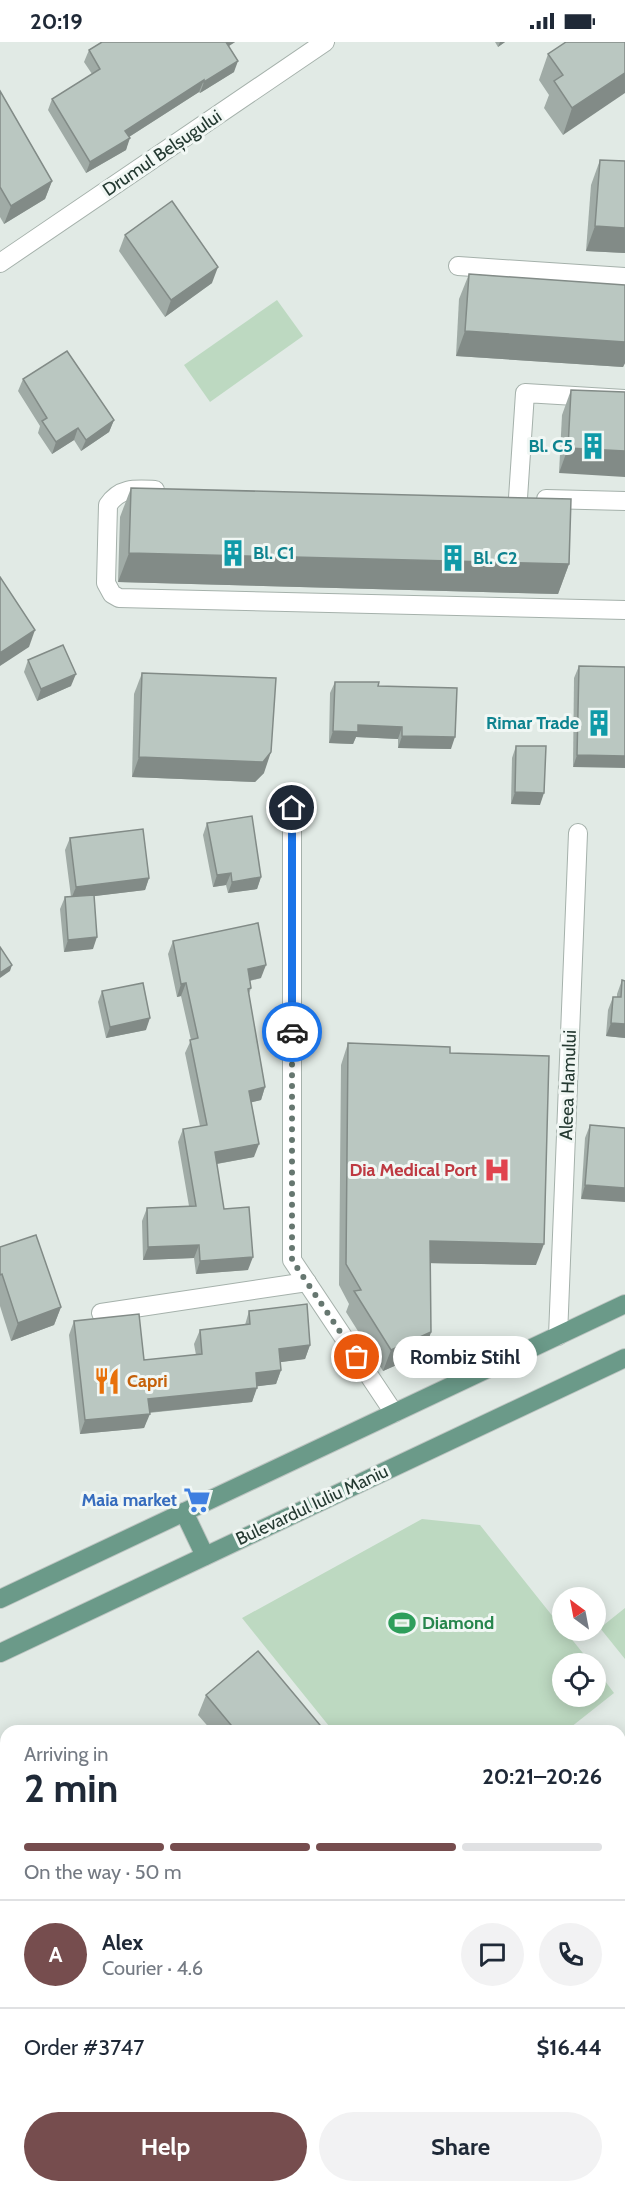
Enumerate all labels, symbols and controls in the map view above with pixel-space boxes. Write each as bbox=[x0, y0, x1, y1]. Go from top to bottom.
text: 20:19 bbox=[30, 8, 83, 35]
street label: Drumul Belșugului bbox=[98, 105, 226, 202]
building icon: Bl. C5 bbox=[578, 431, 608, 461]
place label: Bl. C5 bbox=[528, 435, 573, 457]
building icon: Bl. C1 bbox=[218, 538, 248, 568]
place label: Bl. C1 bbox=[253, 542, 295, 564]
building icon: Bl. C2 bbox=[438, 543, 468, 573]
place label: Bl. C2 bbox=[473, 547, 517, 569]
building icon: Rimar Trade bbox=[584, 708, 614, 738]
place label: Rimar Trade bbox=[486, 712, 579, 734]
pin bbox=[266, 782, 317, 833]
icon: home bbox=[275, 791, 308, 824]
courier bbox=[262, 1002, 322, 1062]
icon: car bbox=[276, 1016, 309, 1049]
street label: Aleea Hamului bbox=[555, 1030, 581, 1140]
hospital icon: Dia Medical Port bbox=[482, 1155, 512, 1185]
place label: Dia Medical Port bbox=[349, 1159, 477, 1181]
pin bbox=[331, 1331, 382, 1382]
callout: Rombiz Stihl bbox=[393, 1336, 537, 1378]
icon: bag bbox=[340, 1340, 373, 1373]
text: Rombiz Stihl bbox=[410, 1345, 520, 1369]
restaurant icon: Capri bbox=[92, 1366, 122, 1396]
place label: Capri bbox=[127, 1370, 167, 1392]
street label: Bulevardul Iuliu Maniu bbox=[232, 1460, 392, 1550]
supermarket icon: Maia market bbox=[182, 1485, 212, 1515]
place label: Maia market bbox=[81, 1489, 177, 1511]
north arrow bbox=[552, 1587, 606, 1641]
map controls bbox=[552, 1587, 606, 1707]
sports icon: Diamond bbox=[387, 1608, 417, 1638]
place label: Diamond bbox=[422, 1612, 494, 1634]
button: locate bbox=[552, 1653, 606, 1707]
text: Arriving in bbox=[24, 1742, 108, 1766]
text: 20:21–20:26 bbox=[482, 1763, 602, 1790]
text: 2 min bbox=[24, 1764, 118, 1812]
text: On the way · 50 m bbox=[24, 1860, 182, 1884]
button: chat bbox=[461, 1923, 524, 1986]
button: phone bbox=[539, 1923, 602, 1986]
text: Alex bbox=[102, 1929, 143, 1956]
text: A bbox=[49, 1941, 62, 1968]
text: Courier · 4.6 bbox=[102, 1956, 203, 1980]
text: Order #3747 bbox=[24, 2034, 144, 2061]
text: $16.44 bbox=[537, 2034, 602, 2061]
button: Help bbox=[24, 2112, 307, 2181]
button: Share bbox=[319, 2112, 602, 2181]

